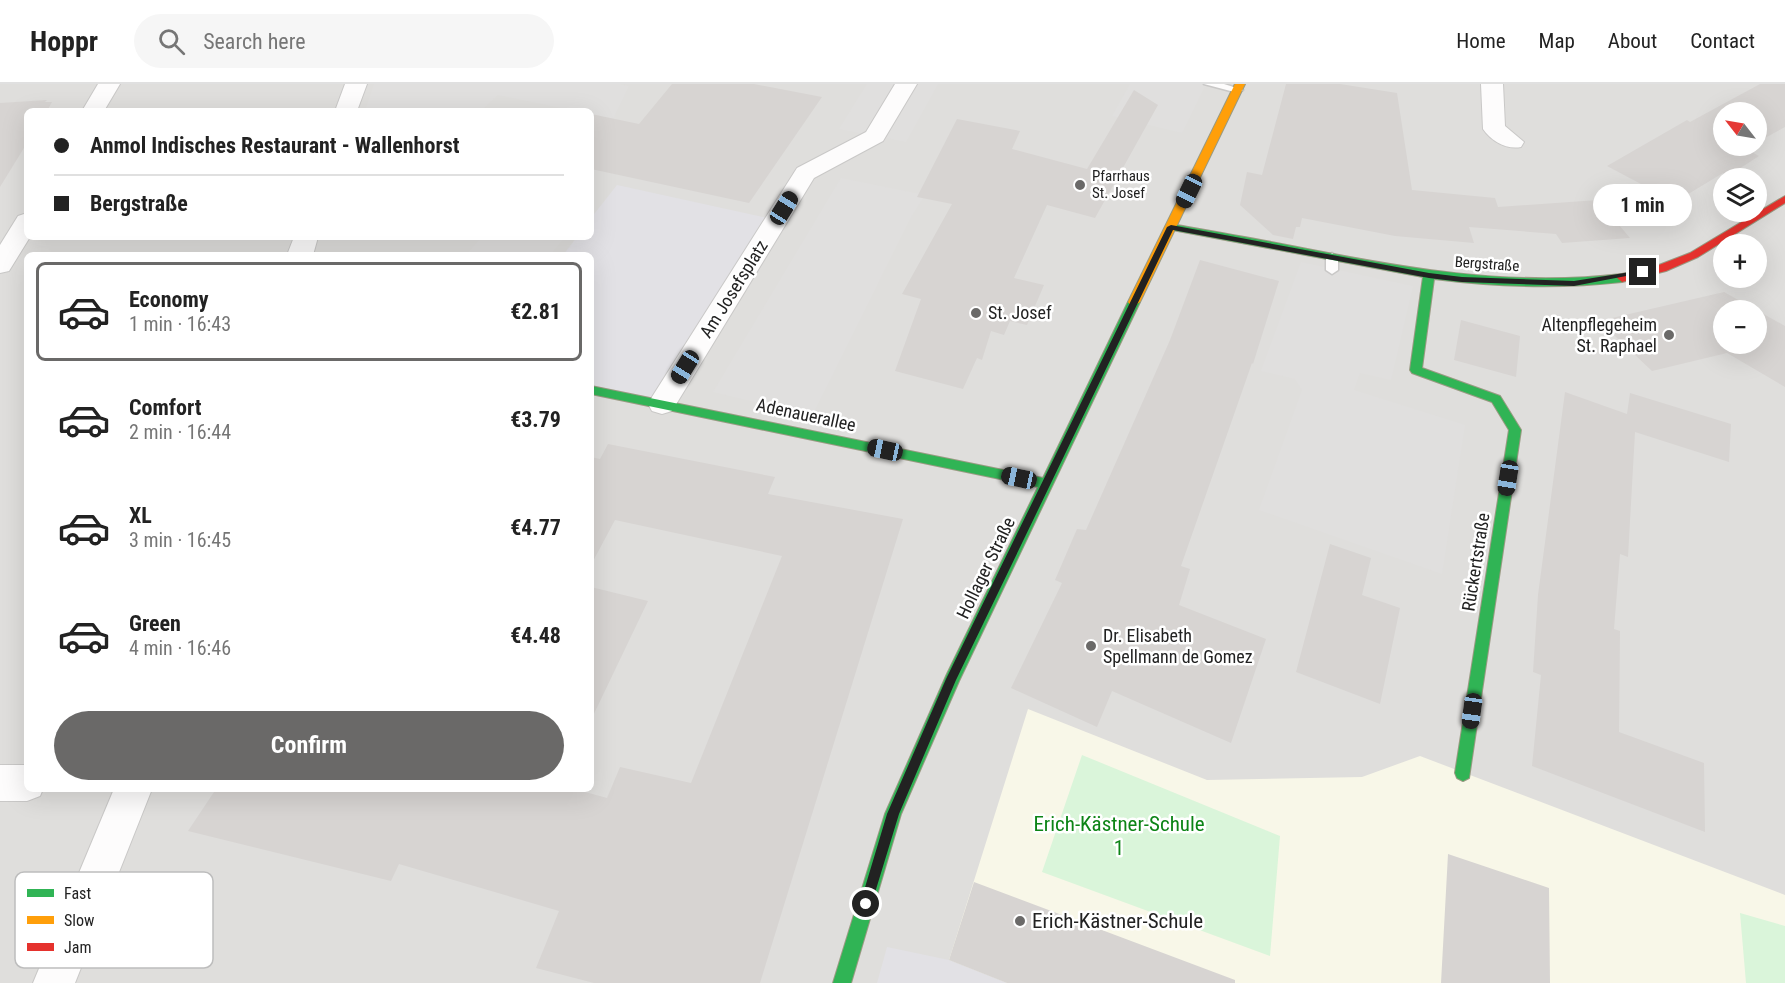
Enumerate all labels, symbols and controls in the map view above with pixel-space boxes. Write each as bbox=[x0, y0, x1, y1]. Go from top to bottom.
search box bbox=[134, 14, 554, 68]
text: Hoppr bbox=[30, 25, 98, 58]
icon: search bbox=[155, 25, 188, 58]
text: Search here bbox=[203, 29, 305, 54]
text: Home bbox=[1456, 29, 1506, 53]
text: Map bbox=[1539, 29, 1575, 53]
text: About bbox=[1608, 29, 1657, 53]
text: Contact bbox=[1690, 29, 1755, 53]
north arrow bbox=[1713, 102, 1767, 156]
map controls bbox=[1713, 102, 1767, 354]
text: Anmol Indisches Restaurant - Wallenhorst bbox=[90, 133, 459, 158]
place label: Pfarrhaus St. Josef bbox=[1092, 167, 1150, 202]
button: layers bbox=[1713, 168, 1767, 222]
car bbox=[1173, 171, 1205, 211]
marker: Pfarrhaus St. Josef bbox=[1073, 178, 1087, 192]
callout: 1 min bbox=[1594, 185, 1692, 227]
car bbox=[767, 188, 801, 228]
text: Bergstraße bbox=[90, 191, 188, 216]
text: 1 min bbox=[1620, 193, 1665, 217]
button: + bbox=[1713, 234, 1767, 288]
street label: Am Josefsplatz bbox=[695, 236, 772, 341]
street label: Bergstraße bbox=[1454, 253, 1520, 275]
route end bbox=[1629, 258, 1656, 285]
icon: car bbox=[57, 285, 111, 339]
text: Economy bbox=[129, 287, 209, 312]
text: €2.81 bbox=[510, 299, 561, 324]
button: − bbox=[1713, 300, 1767, 354]
place label: St. Josef bbox=[988, 302, 1052, 323]
marker: St. Josef bbox=[969, 306, 983, 320]
text: 1 min · 16:43 bbox=[129, 312, 231, 336]
place label: Altenpflegeheim St. Raphael bbox=[1541, 314, 1657, 356]
marker: Altenpflegeheim St. Raphael bbox=[1662, 328, 1676, 342]
car bbox=[668, 347, 702, 387]
icon: car bbox=[57, 393, 111, 447]
street label: Adenauerallee bbox=[754, 394, 858, 435]
text: Comfort bbox=[129, 395, 202, 420]
text: €3.79 bbox=[510, 407, 561, 432]
text: 2 min · 16:44 bbox=[129, 420, 231, 444]
car bbox=[866, 437, 904, 463]
car bbox=[1496, 459, 1520, 497]
car bbox=[1000, 465, 1038, 491]
icon: car bbox=[57, 501, 111, 555]
text: XL bbox=[129, 503, 152, 528]
street label: Rückertstraße bbox=[1457, 511, 1494, 613]
street label: Hollager Straße bbox=[952, 514, 1019, 622]
text: €4.77 bbox=[510, 515, 561, 540]
text: 3 min · 16:45 bbox=[129, 528, 231, 552]
icon: car bbox=[57, 609, 111, 663]
text: Green bbox=[129, 611, 181, 636]
text: €4.48 bbox=[510, 623, 561, 648]
place label: Dr. Elisabeth Spellmann de Gomez bbox=[1103, 625, 1253, 667]
text: 4 min · 16:46 bbox=[129, 636, 231, 660]
marker: Dr. Elisabeth Spellmann de Gomez bbox=[1084, 639, 1098, 653]
car bbox=[1461, 692, 1483, 730]
button: Confirm bbox=[54, 711, 564, 780]
park label: Erich-Kästner-Schule 1 bbox=[1033, 812, 1205, 860]
legend bbox=[15, 872, 213, 968]
text: Fast bbox=[64, 884, 91, 903]
route start bbox=[852, 890, 879, 917]
place label: Erich-Kästner-Schule bbox=[1032, 909, 1203, 933]
text: Slow bbox=[64, 911, 94, 930]
marker: Erich-Kästner-Schule bbox=[1013, 914, 1027, 928]
text: Jam bbox=[64, 938, 91, 957]

